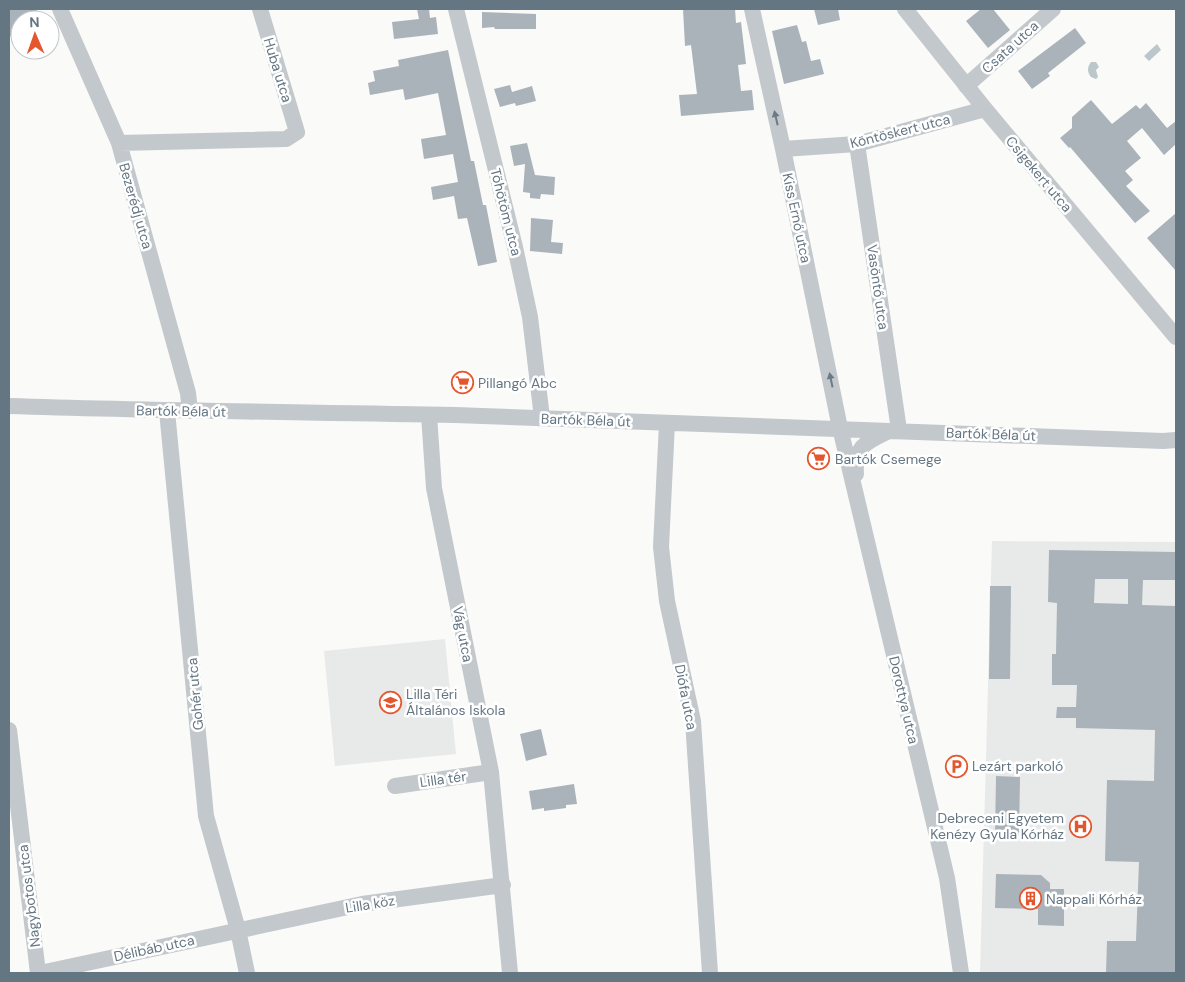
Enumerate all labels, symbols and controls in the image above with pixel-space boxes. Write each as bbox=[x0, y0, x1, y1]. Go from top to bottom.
north arrow bbox=[10, 10, 60, 60]
text: N bbox=[29, 13, 40, 31]
street label: Csata utca bbox=[978, 17, 1042, 77]
street label: Huba utca bbox=[260, 36, 296, 104]
one-way arrow bbox=[772, 110, 780, 126]
street label: Köntöskert utca bbox=[848, 110, 952, 152]
street label: Csigekert utca bbox=[1002, 132, 1076, 216]
street label: Bezerédj utca bbox=[115, 161, 157, 251]
street label: Töhötöm utca bbox=[486, 166, 526, 258]
street label: Kiss Ernő utca bbox=[779, 171, 815, 265]
street label: Vasöntő utca bbox=[863, 243, 893, 331]
supermarket icon: Pillangó Abc bbox=[450, 371, 474, 395]
one-way arrow bbox=[826, 372, 834, 388]
place label: Pillangó Abc bbox=[478, 374, 557, 392]
street label: Bartók Béla út bbox=[136, 401, 226, 421]
street label: Bartók Béla út bbox=[541, 409, 631, 431]
street label: Bartók Béla út bbox=[946, 423, 1036, 445]
supermarket icon: Bartók Csemege bbox=[807, 447, 831, 471]
place label: Bartók Csemege bbox=[835, 450, 942, 468]
street label: Vág utca bbox=[449, 604, 477, 664]
street label: Dorottya utca bbox=[885, 654, 923, 746]
street label: Gohér utca bbox=[183, 657, 207, 731]
street label: Diófa utca bbox=[671, 663, 701, 731]
place label: Lilla Téri Általános Iskola bbox=[406, 685, 505, 719]
school or university icon: Lilla Téri Általános Iskola bbox=[378, 690, 402, 714]
parking icon: Lezárt parkoló bbox=[944, 754, 968, 778]
place label: Lezárt parkoló bbox=[972, 757, 1063, 775]
street label: Lilla tér bbox=[419, 767, 467, 791]
place label: Debreceni Egyetem Kenézy Gyula Kórház bbox=[930, 809, 1064, 843]
hospital icon: Debreceni Egyetem Kenézy Gyula Kórház bbox=[1068, 814, 1092, 838]
street label: Nagybotos utca bbox=[14, 844, 44, 948]
building icon: Nappali Kórház bbox=[1018, 887, 1042, 911]
place label: Nappali Kórház bbox=[1046, 890, 1142, 908]
street label: Lilla köz bbox=[344, 891, 396, 917]
street label: Délibáb utca bbox=[112, 931, 196, 965]

